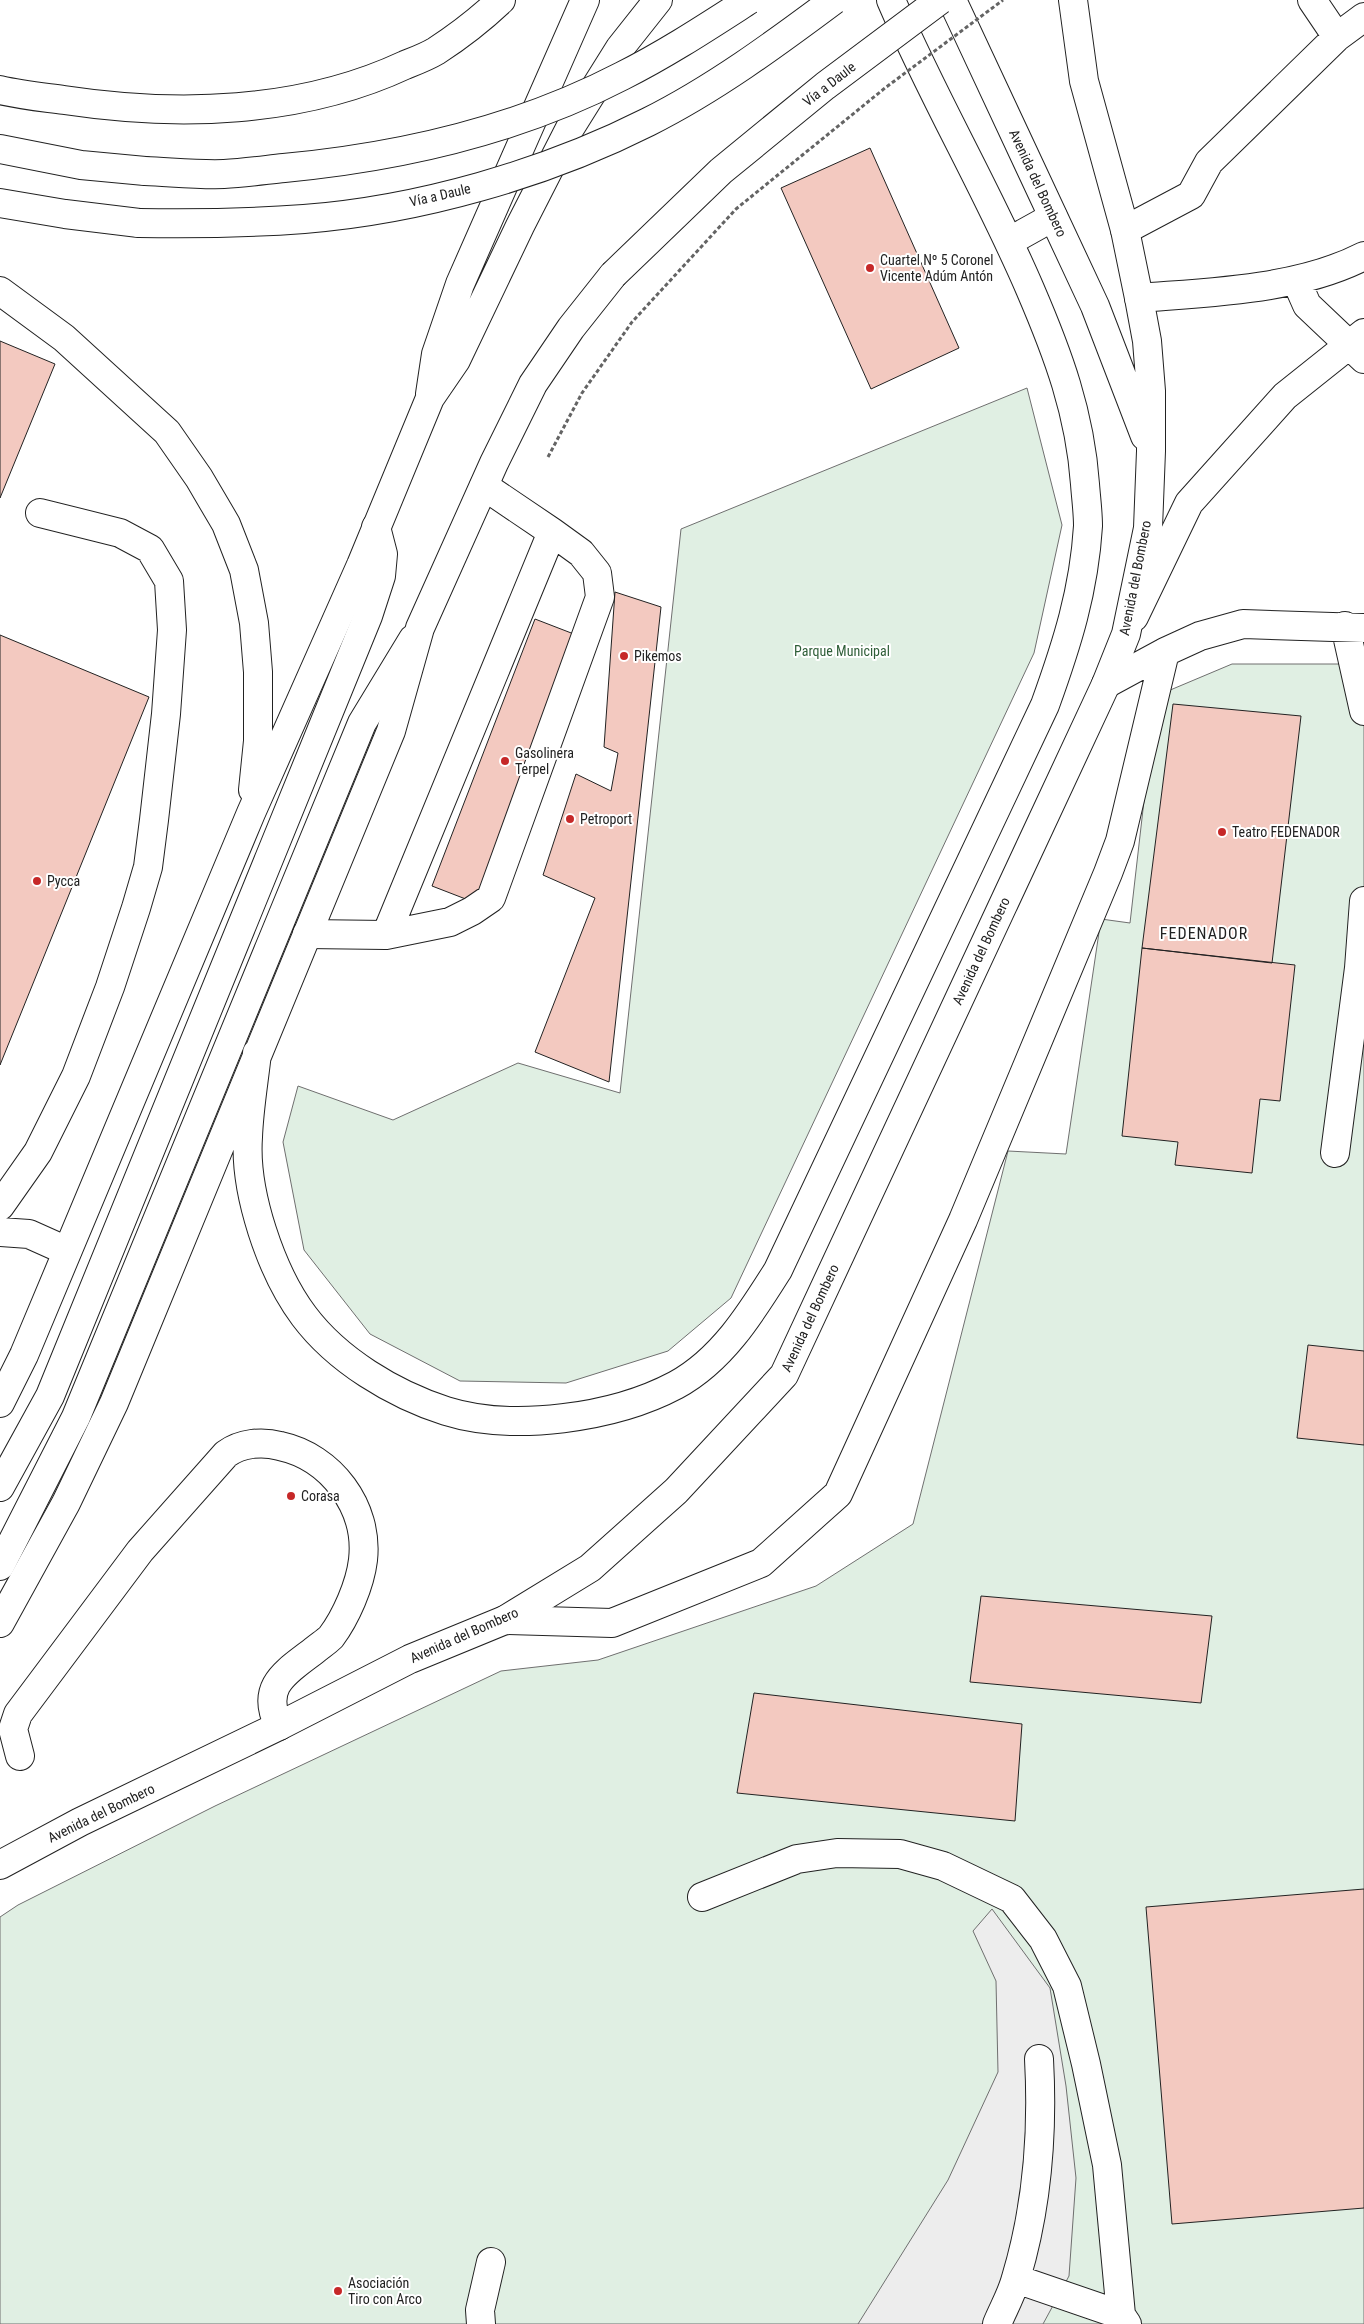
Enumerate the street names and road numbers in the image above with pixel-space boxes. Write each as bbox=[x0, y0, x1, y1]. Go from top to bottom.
street label: Vía a Daule bbox=[800, 58, 859, 109]
street label: Avenida del Bombero bbox=[1006, 127, 1070, 239]
street label: Vía a Daule bbox=[408, 180, 473, 210]
street label: Avenida del Bombero bbox=[1116, 519, 1154, 637]
street label: Avenida del Bombero bbox=[949, 895, 1013, 1007]
street label: Avenida del Bombero bbox=[778, 1262, 842, 1374]
street label: Avenida del Bombero bbox=[407, 1604, 521, 1666]
street label: Avenida del Bombero bbox=[45, 1780, 157, 1846]

